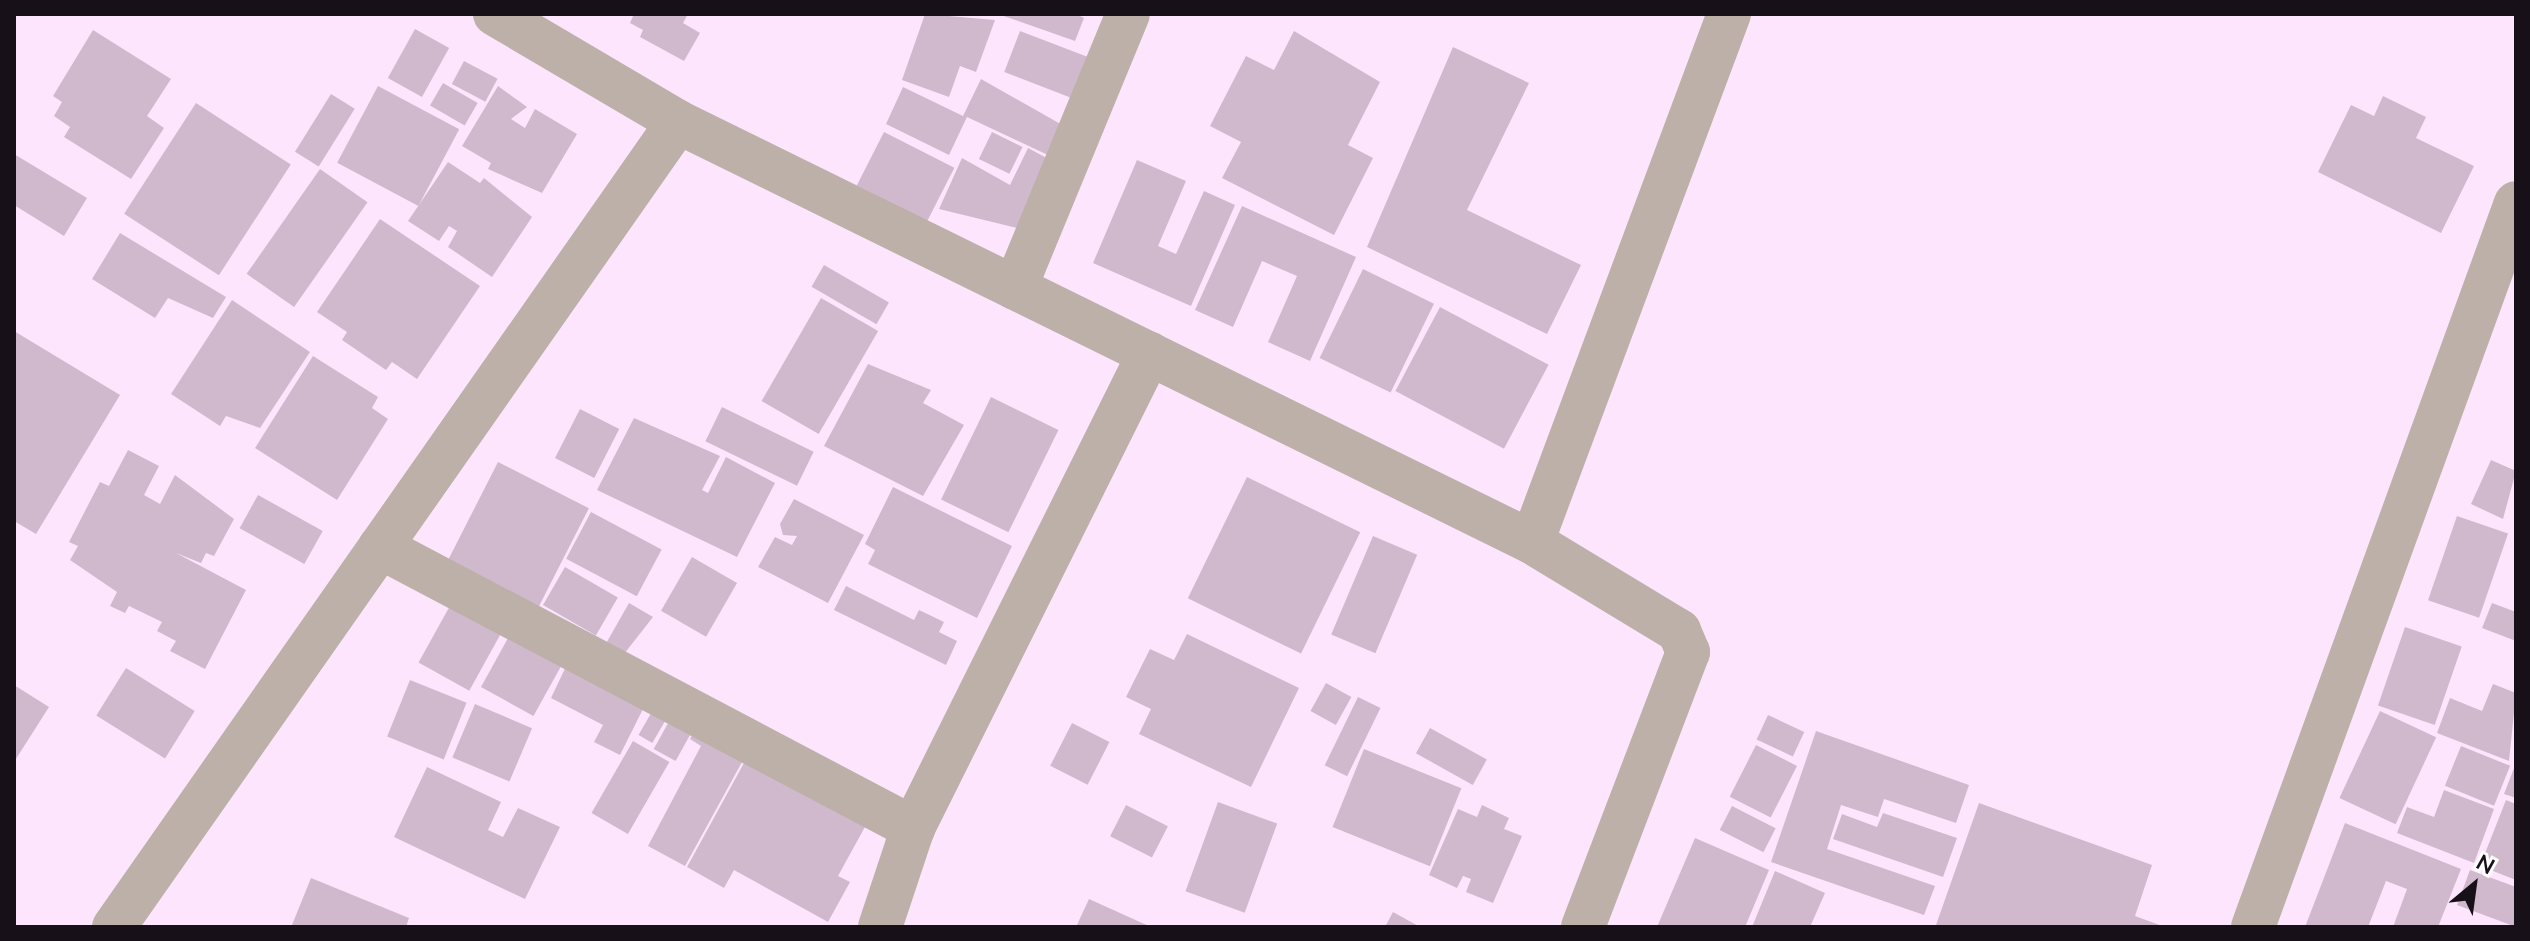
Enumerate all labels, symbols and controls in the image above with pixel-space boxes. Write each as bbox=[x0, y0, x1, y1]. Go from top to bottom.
north arrow bbox=[2434, 845, 2514, 925]
text: N bbox=[2472, 848, 2500, 880]

